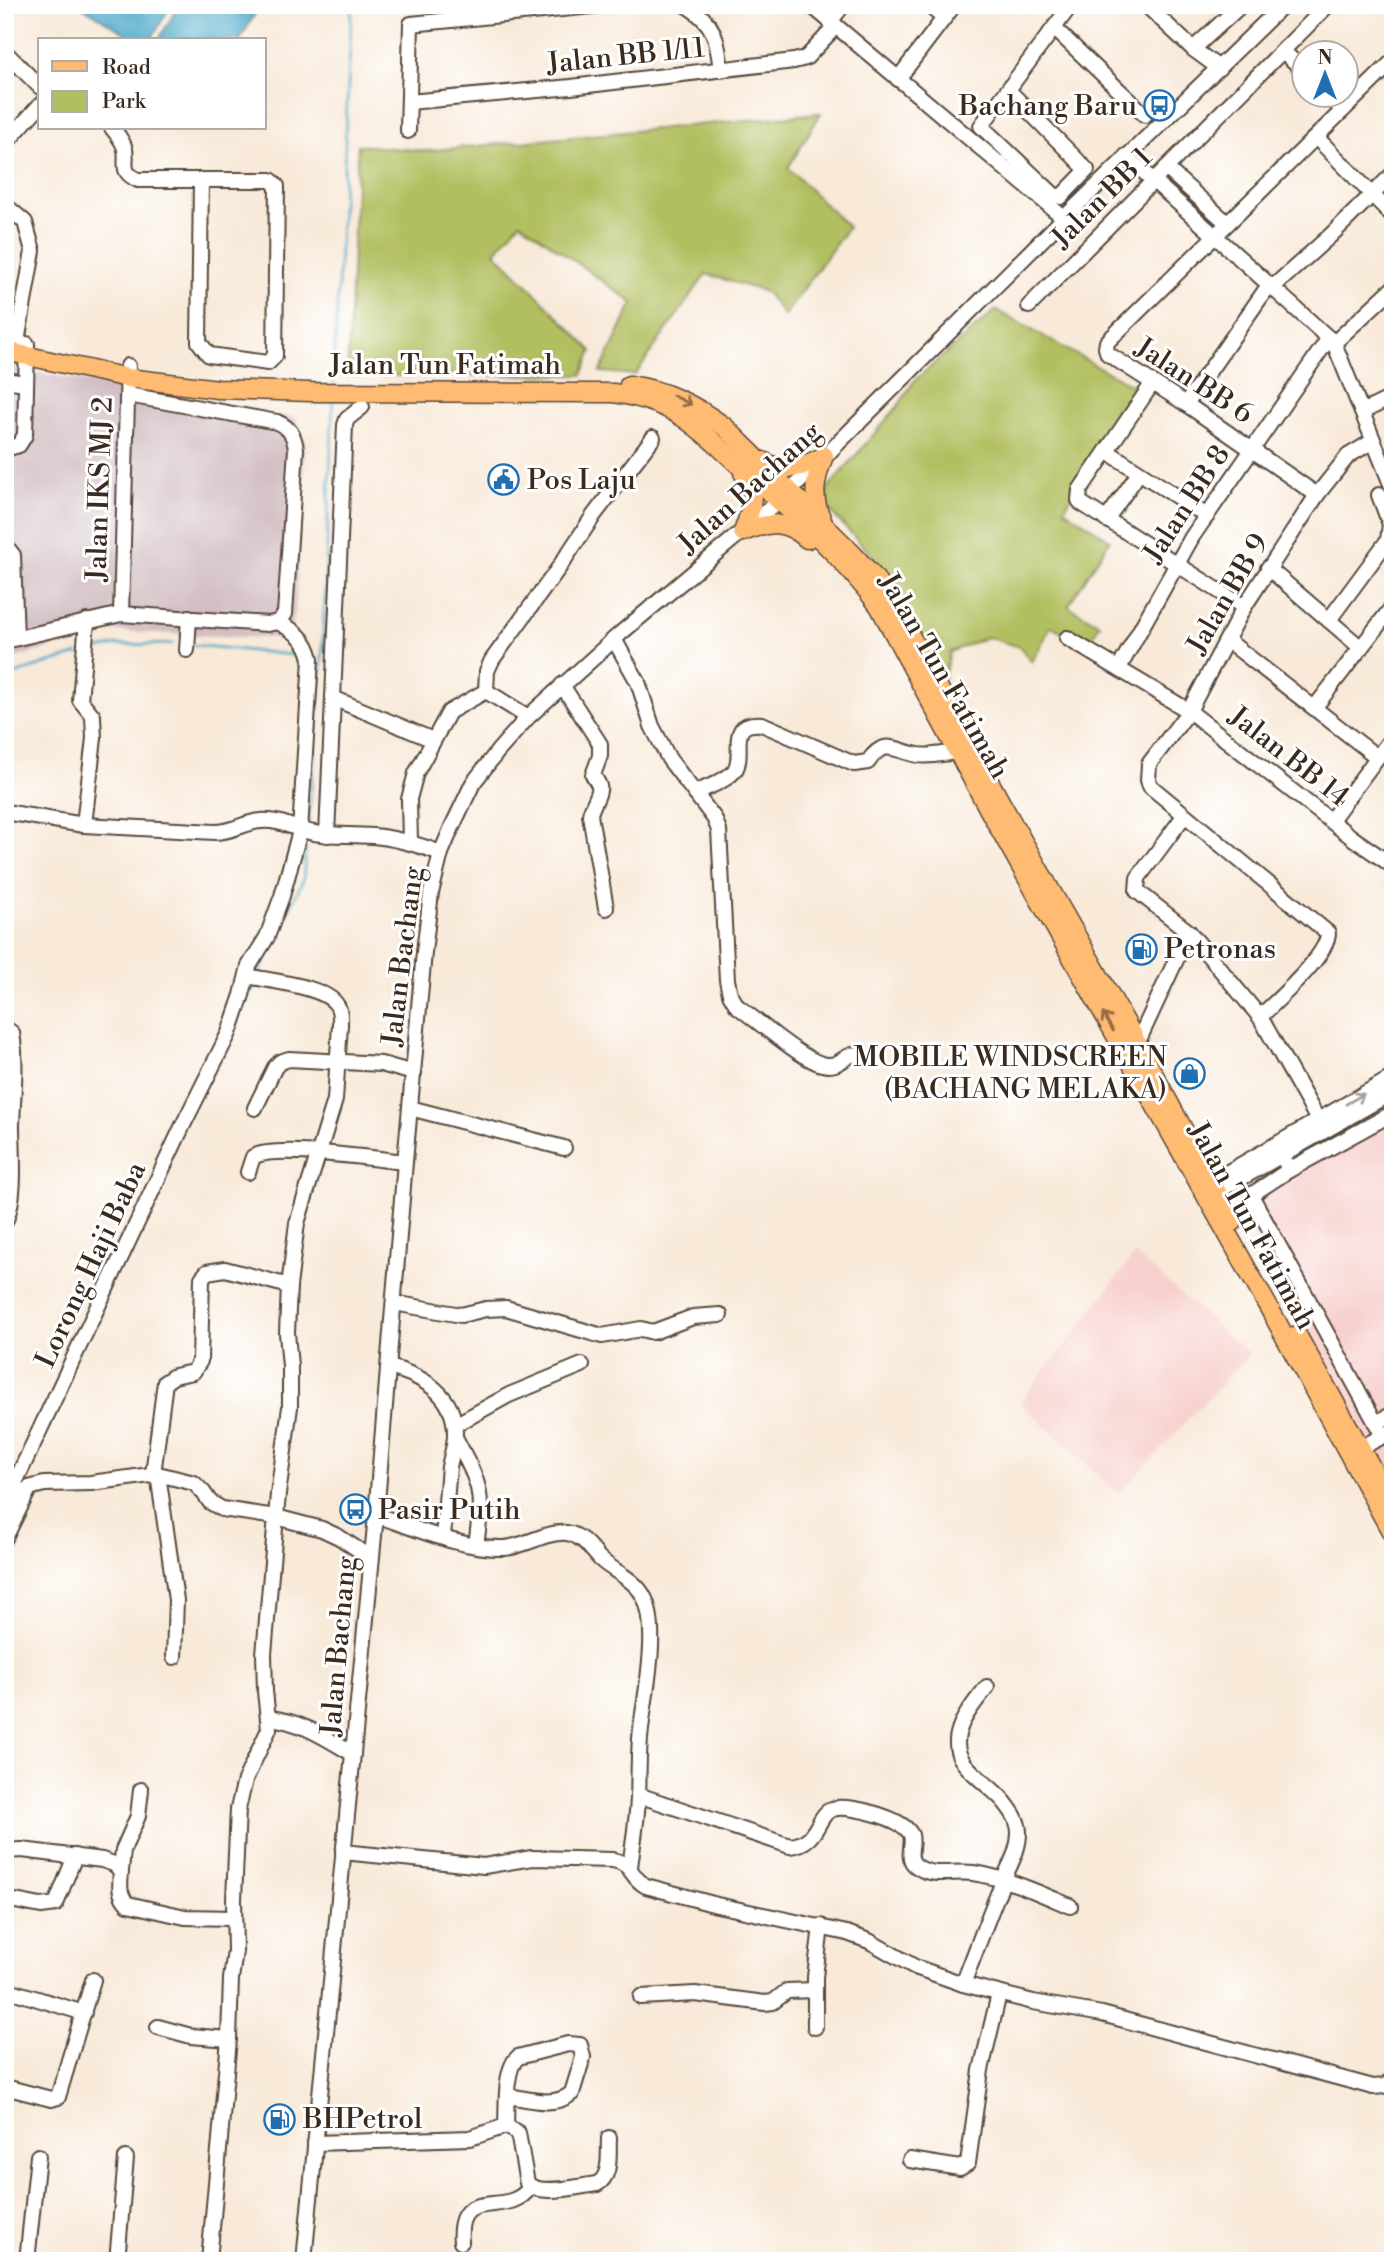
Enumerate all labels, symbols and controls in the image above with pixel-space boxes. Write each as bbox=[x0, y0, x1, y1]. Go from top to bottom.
street label: Jalan BB 1/11 bbox=[544, 30, 707, 82]
legend bbox=[38, 38, 266, 130]
north arrow bbox=[1290, 38, 1360, 108]
text: N bbox=[1317, 46, 1333, 70]
text: Road bbox=[102, 55, 151, 81]
text: Park bbox=[102, 89, 147, 115]
place label: Bachang Baru bbox=[958, 89, 1137, 124]
bus stop icon: Bachang Baru bbox=[1143, 89, 1177, 123]
street label: Jalan BB 1 bbox=[1044, 140, 1160, 256]
street label: Jalan BB 6 bbox=[1128, 330, 1259, 432]
street label: Jalan Tun Fatimah bbox=[328, 348, 561, 383]
one-way arrow bbox=[671, 393, 692, 407]
street label: Jalan IKS MJ 2 bbox=[79, 396, 121, 583]
street label: Jalan Bachang bbox=[670, 414, 829, 562]
street label: Jalan BB 8 bbox=[1135, 439, 1238, 570]
public building icon: Pos Laju bbox=[487, 463, 521, 497]
place label: Pos Laju bbox=[527, 463, 636, 498]
street label: Jalan BB 9 bbox=[1179, 528, 1276, 661]
street label: Jalan Tun Fatimah bbox=[870, 566, 1017, 786]
street label: Jalan BB 14 bbox=[1221, 698, 1356, 815]
street label: Jalan Bachang bbox=[374, 864, 431, 1049]
fuel station icon: Petronas bbox=[1124, 932, 1158, 966]
place label: Petronas bbox=[1164, 932, 1276, 967]
one-way arrow bbox=[1101, 1012, 1115, 1032]
place label: MOBILE WINDSCREEN (BACHANG MELAKA) bbox=[854, 1040, 1167, 1107]
shop icon: MOBILE WINDSCREEN (BACHANG MELAKA) bbox=[1173, 1056, 1207, 1090]
one-way arrow bbox=[1344, 1092, 1365, 1105]
street label: Jalan Tun Fatimah bbox=[1180, 1115, 1324, 1336]
street label: Lorong Haji Baba bbox=[28, 1156, 154, 1374]
bus stop icon: Pasir Putih bbox=[338, 1493, 372, 1527]
place label: Pasir Putih bbox=[378, 1493, 521, 1528]
street label: Jalan Bachang bbox=[314, 1554, 364, 1739]
fuel station icon: BHPetrol bbox=[263, 2102, 297, 2136]
place label: BHPetrol bbox=[302, 2102, 422, 2137]

